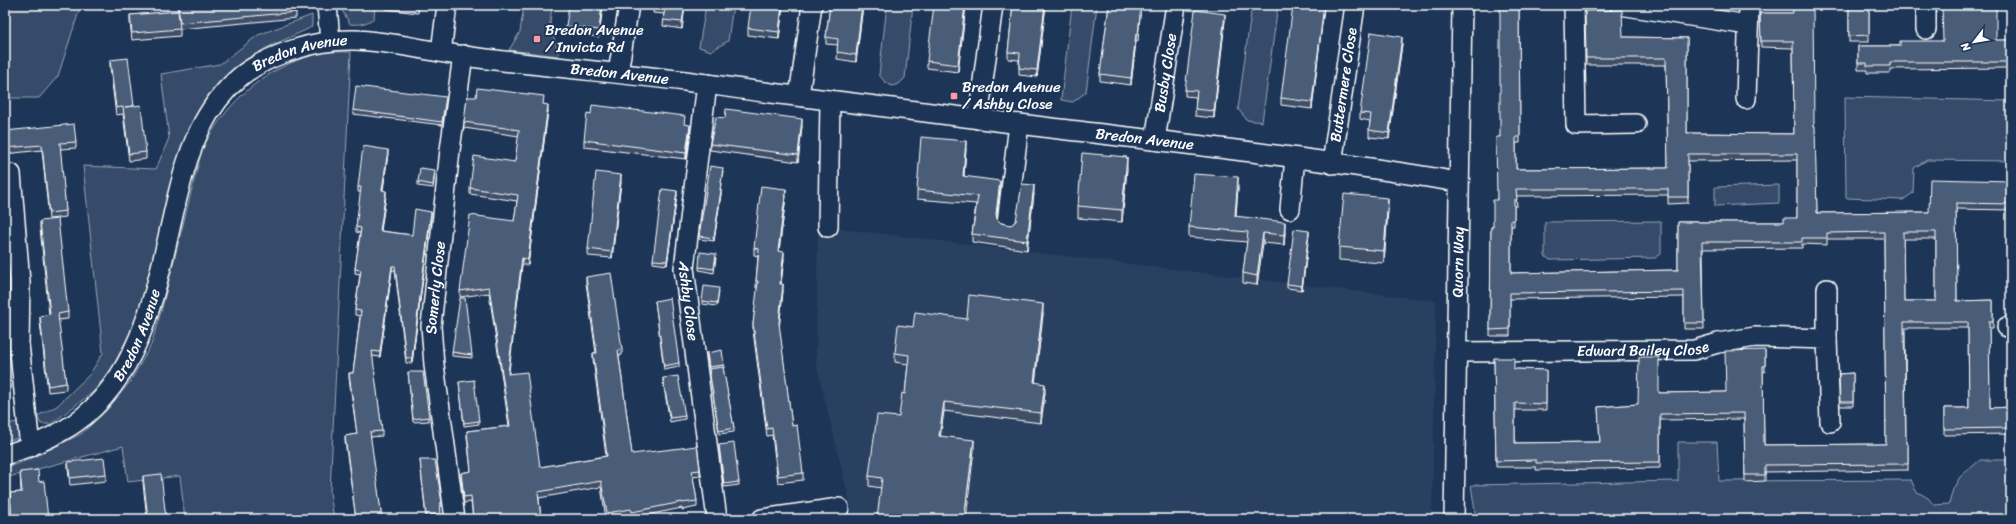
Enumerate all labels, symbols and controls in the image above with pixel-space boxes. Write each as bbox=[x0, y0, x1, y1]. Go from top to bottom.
place label: Bredon Avenue / Invicta Rd bbox=[545, 17, 644, 60]
north arrow bbox=[1954, 22, 1994, 62]
street label: Buttermere Close bbox=[1322, 26, 1365, 144]
street label: Bredon Avenue bbox=[247, 27, 348, 79]
street label: Busby Close bbox=[1146, 31, 1184, 114]
marker: Bredon Avenue / Invicta Rd bbox=[532, 34, 542, 44]
text: N bbox=[1956, 38, 1976, 56]
street label: Bredon Avenue bbox=[569, 56, 671, 92]
place label: Bredon Avenue / Ashby Close bbox=[962, 74, 1061, 117]
marker: Bredon Avenue / Ashby Close bbox=[949, 91, 959, 101]
street label: Bredon Avenue bbox=[1094, 120, 1196, 158]
street label: Quorn Way bbox=[1444, 226, 1472, 298]
street label: Somerly Close bbox=[418, 240, 453, 335]
street label: Ashby Close bbox=[671, 259, 706, 343]
street label: Bredon Avenue bbox=[106, 285, 168, 387]
street label: Edward Bailey Close bbox=[1577, 333, 1712, 364]

